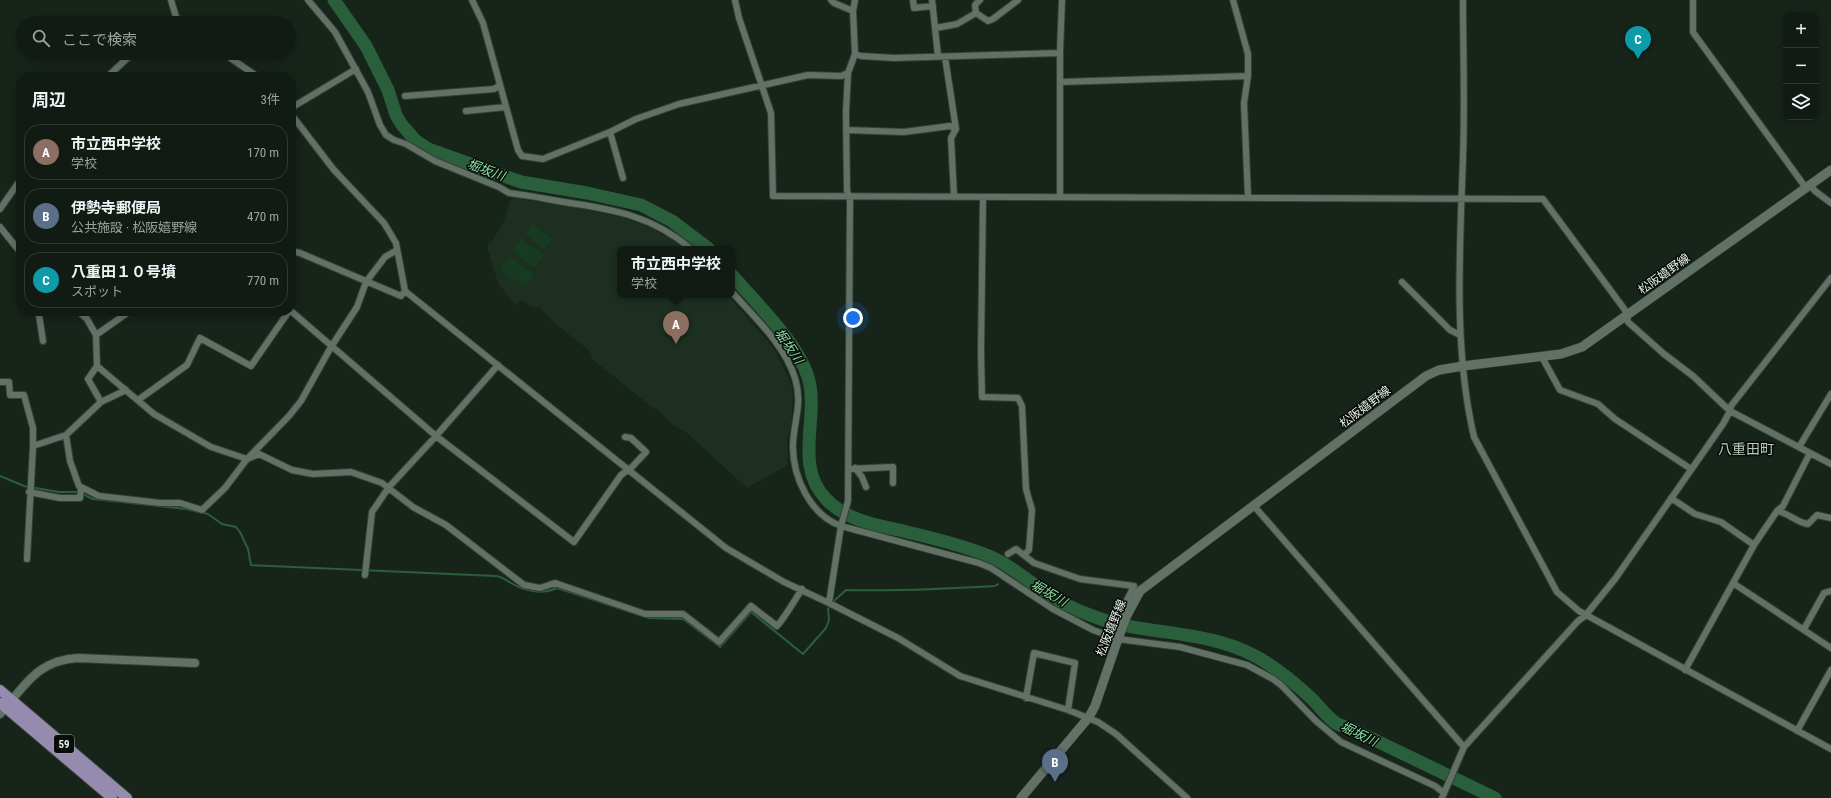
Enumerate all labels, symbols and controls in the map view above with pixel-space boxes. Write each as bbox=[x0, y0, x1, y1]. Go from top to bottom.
map controls bbox=[1783, 12, 1819, 120]
button: + bbox=[1783, 12, 1819, 48]
search box bbox=[16, 16, 296, 60]
pin: C bbox=[1625, 26, 1651, 59]
icon: search bbox=[30, 27, 52, 49]
text: ここで検索 bbox=[62, 31, 137, 49]
button: − bbox=[1783, 48, 1819, 84]
button: layers bbox=[1783, 84, 1819, 120]
text: 周辺 bbox=[32, 90, 66, 110]
text: 3件 bbox=[261, 92, 280, 107]
text: 市立西中学校 bbox=[71, 135, 161, 153]
text: A bbox=[42, 145, 50, 160]
text: 170 m bbox=[247, 145, 279, 160]
text: 学校 bbox=[71, 156, 97, 171]
water label: 堀坂川 bbox=[465, 156, 509, 184]
text: 伊勢寺郵便局 bbox=[71, 199, 161, 217]
text: B bbox=[42, 209, 50, 224]
text: 470 m bbox=[247, 209, 279, 224]
text: 公共施設 · 松阪嬉野線 bbox=[71, 220, 197, 235]
popup bbox=[617, 246, 735, 298]
street label: 松阪嬉野線 bbox=[1636, 251, 1692, 297]
text: 市立西中学校 bbox=[631, 255, 721, 273]
text: 八重田１０号墳 bbox=[71, 263, 176, 281]
text: C bbox=[42, 273, 50, 288]
text: 770 m bbox=[247, 273, 279, 288]
text: 学校 bbox=[631, 276, 657, 291]
text: スポット bbox=[71, 284, 123, 299]
your location bbox=[843, 308, 863, 328]
pin: A bbox=[663, 311, 689, 344]
water label: 堀坂川 bbox=[772, 326, 807, 368]
street label: 松阪嬉野線 bbox=[1337, 383, 1393, 431]
district label: 八重田町 bbox=[1718, 441, 1774, 457]
water label: 堀坂川 bbox=[1028, 577, 1071, 610]
street label: 松阪嬉野線 bbox=[1093, 598, 1129, 658]
water label: 堀坂川 bbox=[1338, 719, 1382, 750]
road number: 59 bbox=[54, 735, 74, 753]
pin: B bbox=[1042, 749, 1068, 782]

